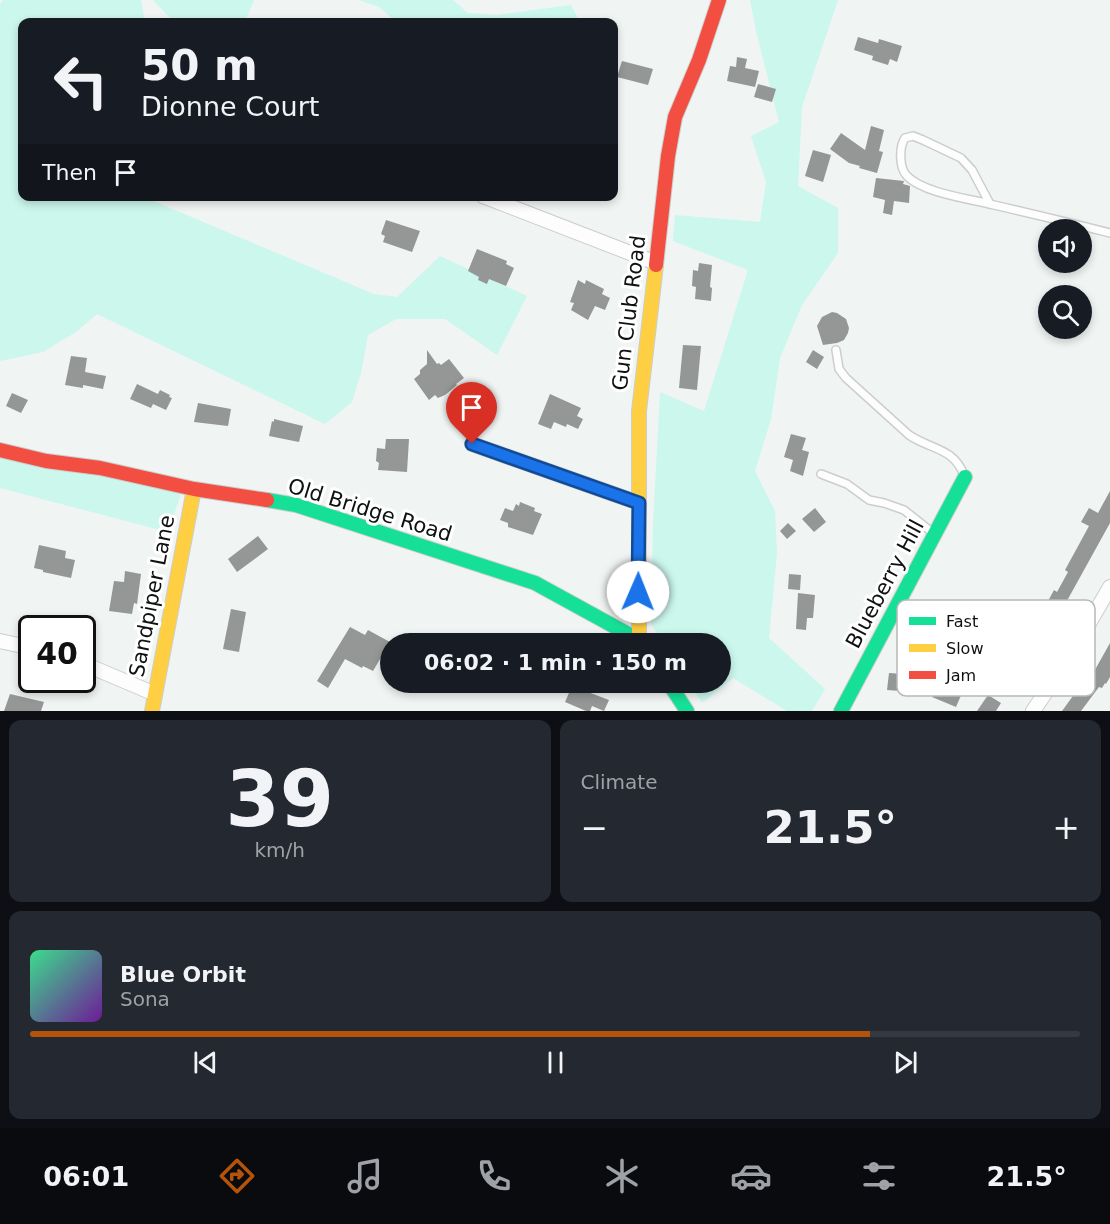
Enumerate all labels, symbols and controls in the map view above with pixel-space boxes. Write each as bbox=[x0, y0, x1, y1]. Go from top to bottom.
text: 50 m bbox=[141, 41, 258, 90]
icon: left bbox=[42, 42, 120, 120]
text: Dionne Court bbox=[141, 91, 319, 122]
icon: arrive bbox=[109, 156, 142, 189]
text: Then bbox=[42, 160, 97, 185]
map controls bbox=[1038, 219, 1092, 339]
button: sound bbox=[1038, 219, 1092, 273]
street label: Gun Club Road bbox=[608, 234, 650, 392]
button: search bbox=[1038, 285, 1092, 339]
pin bbox=[446, 382, 497, 444]
icon: arrive bbox=[455, 391, 488, 424]
street label: Old Bridge Road bbox=[285, 474, 455, 546]
street label: Sandpiper Lane bbox=[125, 513, 179, 679]
street label: Blueberry Hill bbox=[841, 516, 929, 652]
position arrow bbox=[606, 560, 670, 624]
legend bbox=[897, 600, 1095, 696]
text: Fast bbox=[946, 612, 978, 631]
speed limit sign: 40 bbox=[18, 615, 96, 693]
text: Slow bbox=[946, 639, 983, 658]
text: 06:02 · 1 min · 150 m bbox=[424, 650, 687, 675]
text: Jam bbox=[945, 666, 976, 685]
text: 39 bbox=[225, 754, 334, 844]
text: Climate bbox=[581, 770, 657, 794]
text: 21.5° bbox=[763, 801, 897, 854]
text: − bbox=[581, 808, 608, 847]
text: + bbox=[1052, 808, 1080, 847]
text: km/h bbox=[255, 838, 305, 862]
text: Blue Orbit bbox=[120, 962, 246, 987]
text: Sona bbox=[120, 987, 170, 1011]
icon: previous bbox=[189, 1046, 222, 1079]
icon: pause bbox=[539, 1046, 572, 1079]
icon: next bbox=[889, 1046, 922, 1079]
icon: directions bbox=[216, 1155, 258, 1197]
icon: music bbox=[344, 1155, 386, 1197]
icon: phone bbox=[473, 1155, 515, 1197]
icon: climate bbox=[601, 1155, 643, 1197]
icon: car bbox=[730, 1155, 772, 1197]
icon: filters bbox=[858, 1155, 900, 1197]
text: 06:01 bbox=[43, 1161, 129, 1192]
text: 21.5° bbox=[987, 1161, 1067, 1192]

